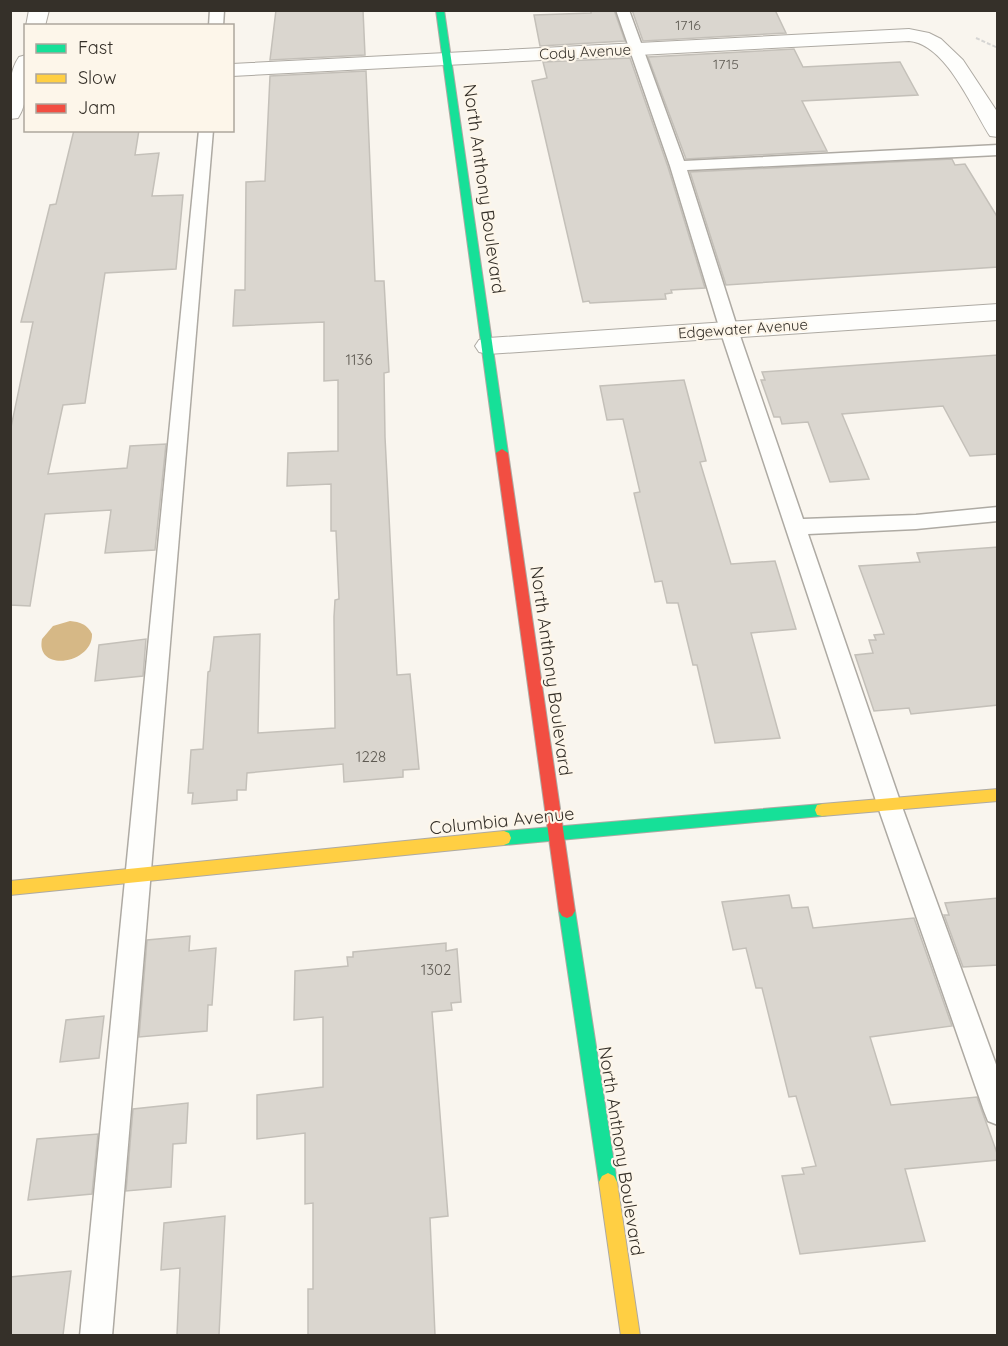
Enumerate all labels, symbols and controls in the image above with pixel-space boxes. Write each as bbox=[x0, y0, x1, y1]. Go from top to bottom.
house number: 1716 bbox=[675, 16, 701, 34]
legend bbox=[24, 24, 234, 132]
text: Fast bbox=[78, 36, 113, 59]
street label: Cody Avenue bbox=[539, 40, 631, 63]
house number: 1715 bbox=[713, 55, 739, 73]
text: Slow bbox=[78, 66, 116, 89]
street label: North Anthony Boulevard bbox=[458, 83, 511, 295]
text: Jam bbox=[78, 96, 116, 119]
street label: Edgewater Avenue bbox=[677, 314, 809, 343]
house number: 1136 bbox=[345, 350, 373, 369]
street label: North Anthony Boulevard bbox=[525, 565, 578, 777]
house number: 1228 bbox=[356, 747, 386, 766]
street label: Columbia Avenue bbox=[428, 801, 575, 840]
house number: 1302 bbox=[421, 960, 451, 979]
street label: North Anthony Boulevard bbox=[594, 1045, 649, 1257]

